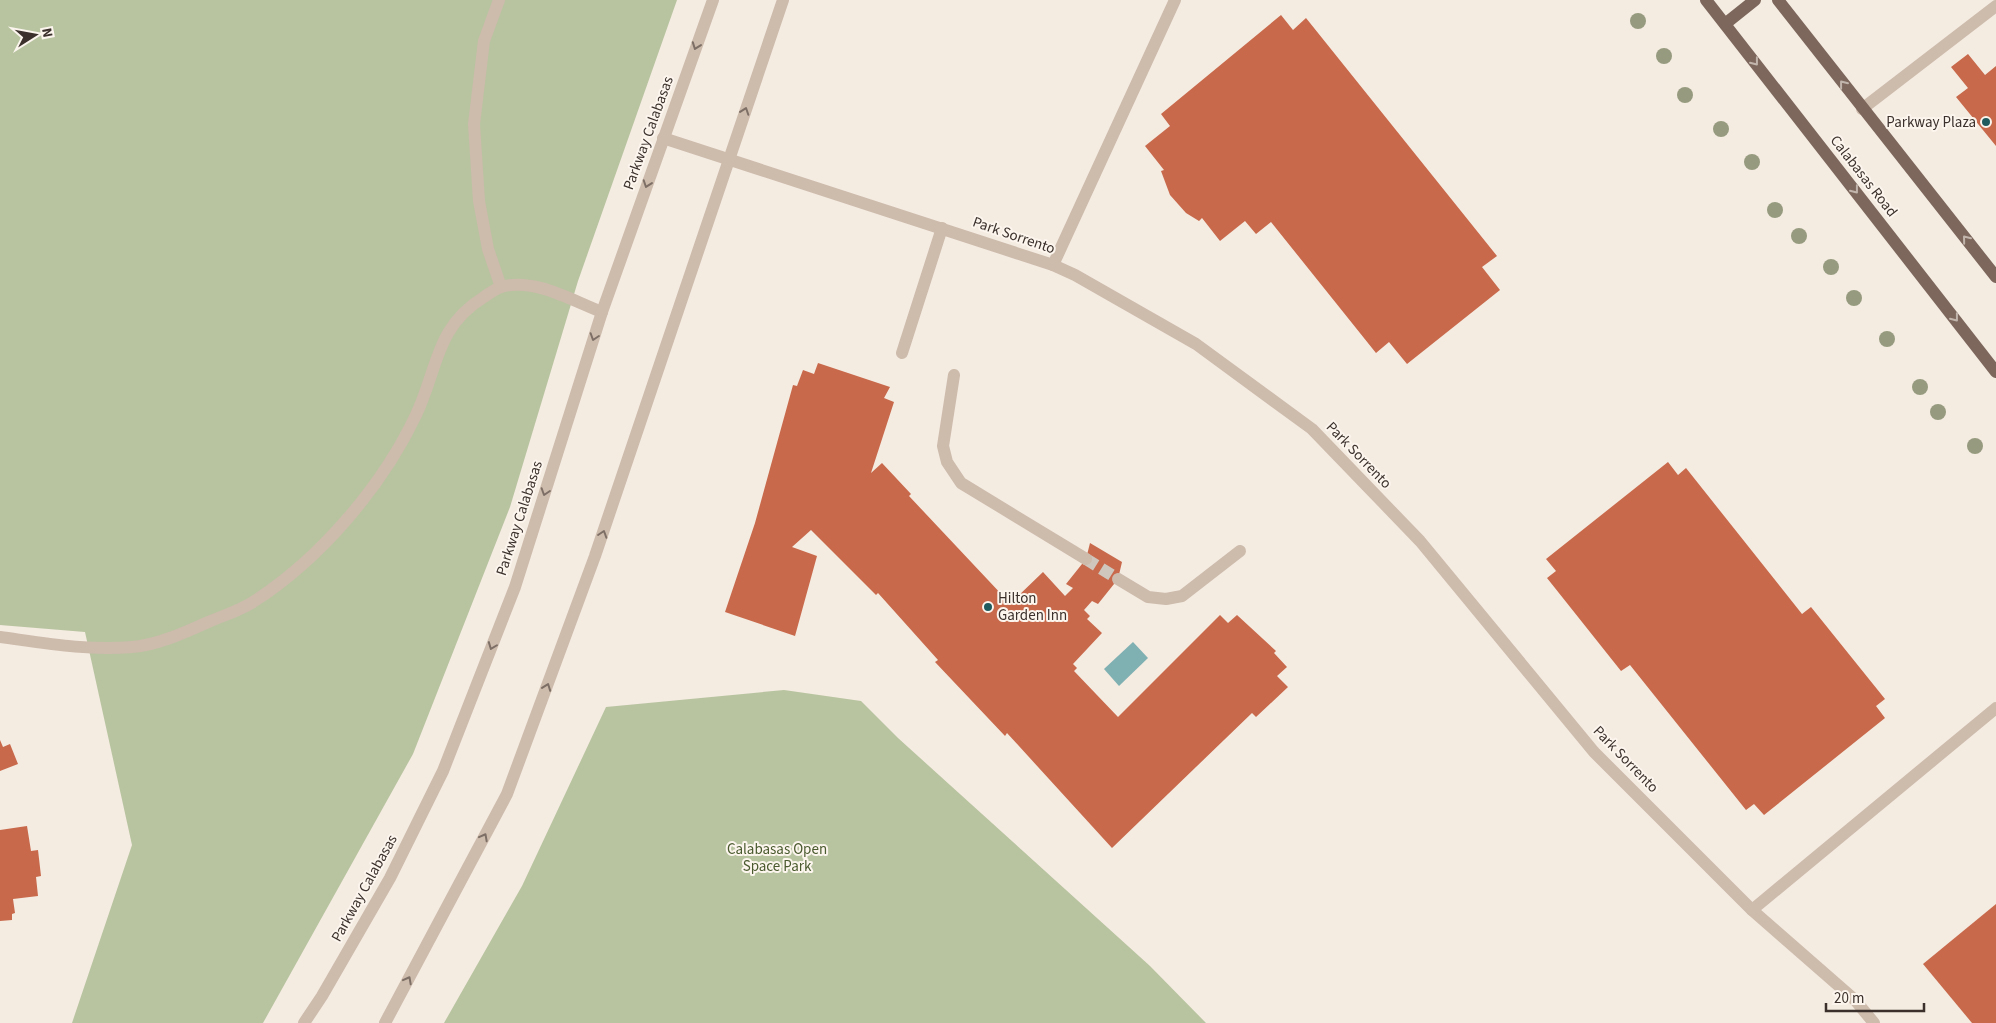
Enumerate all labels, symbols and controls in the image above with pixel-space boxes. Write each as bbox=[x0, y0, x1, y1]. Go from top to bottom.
north arrow bbox=[10, 10, 60, 60]
text: N bbox=[36, 26, 57, 39]
one-way arrow bbox=[692, 41, 702, 50]
one-way arrow bbox=[1749, 56, 1757, 65]
street label: Parkway Calabasas bbox=[618, 73, 679, 193]
one-way arrow bbox=[1840, 80, 1849, 90]
one-way arrow bbox=[740, 108, 750, 116]
place label: Parkway Plaza bbox=[1886, 112, 1976, 133]
marker: Parkway Plaza bbox=[1980, 116, 1992, 128]
street label: Calabasas Road bbox=[1825, 131, 1902, 222]
one-way arrow bbox=[643, 179, 653, 187]
one-way arrow bbox=[1849, 184, 1857, 193]
street label: Park Sorrento bbox=[970, 212, 1058, 259]
one-way arrow bbox=[1963, 236, 1971, 245]
one-way arrow bbox=[1949, 313, 1958, 322]
one-way arrow bbox=[590, 332, 600, 341]
street label: Park Sorrento bbox=[1321, 417, 1396, 494]
street label: Parkway Calabasas bbox=[491, 458, 548, 578]
one-way arrow bbox=[540, 487, 550, 496]
one-way arrow bbox=[597, 531, 607, 539]
place label: Hilton Garden Inn bbox=[998, 588, 1067, 626]
marker: Hilton Garden Inn bbox=[982, 601, 994, 613]
one-way arrow bbox=[488, 641, 498, 649]
one-way arrow bbox=[541, 683, 551, 692]
street label: Park Sorrento bbox=[1588, 721, 1663, 798]
street label: Parkway Calabasas bbox=[326, 831, 403, 946]
one-way arrow bbox=[478, 833, 488, 842]
park label: Calabasas Open Space Park bbox=[727, 839, 827, 877]
one-way arrow bbox=[402, 976, 412, 985]
scale bar bbox=[1826, 980, 1924, 1012]
text: 20 m bbox=[1834, 988, 1864, 1009]

